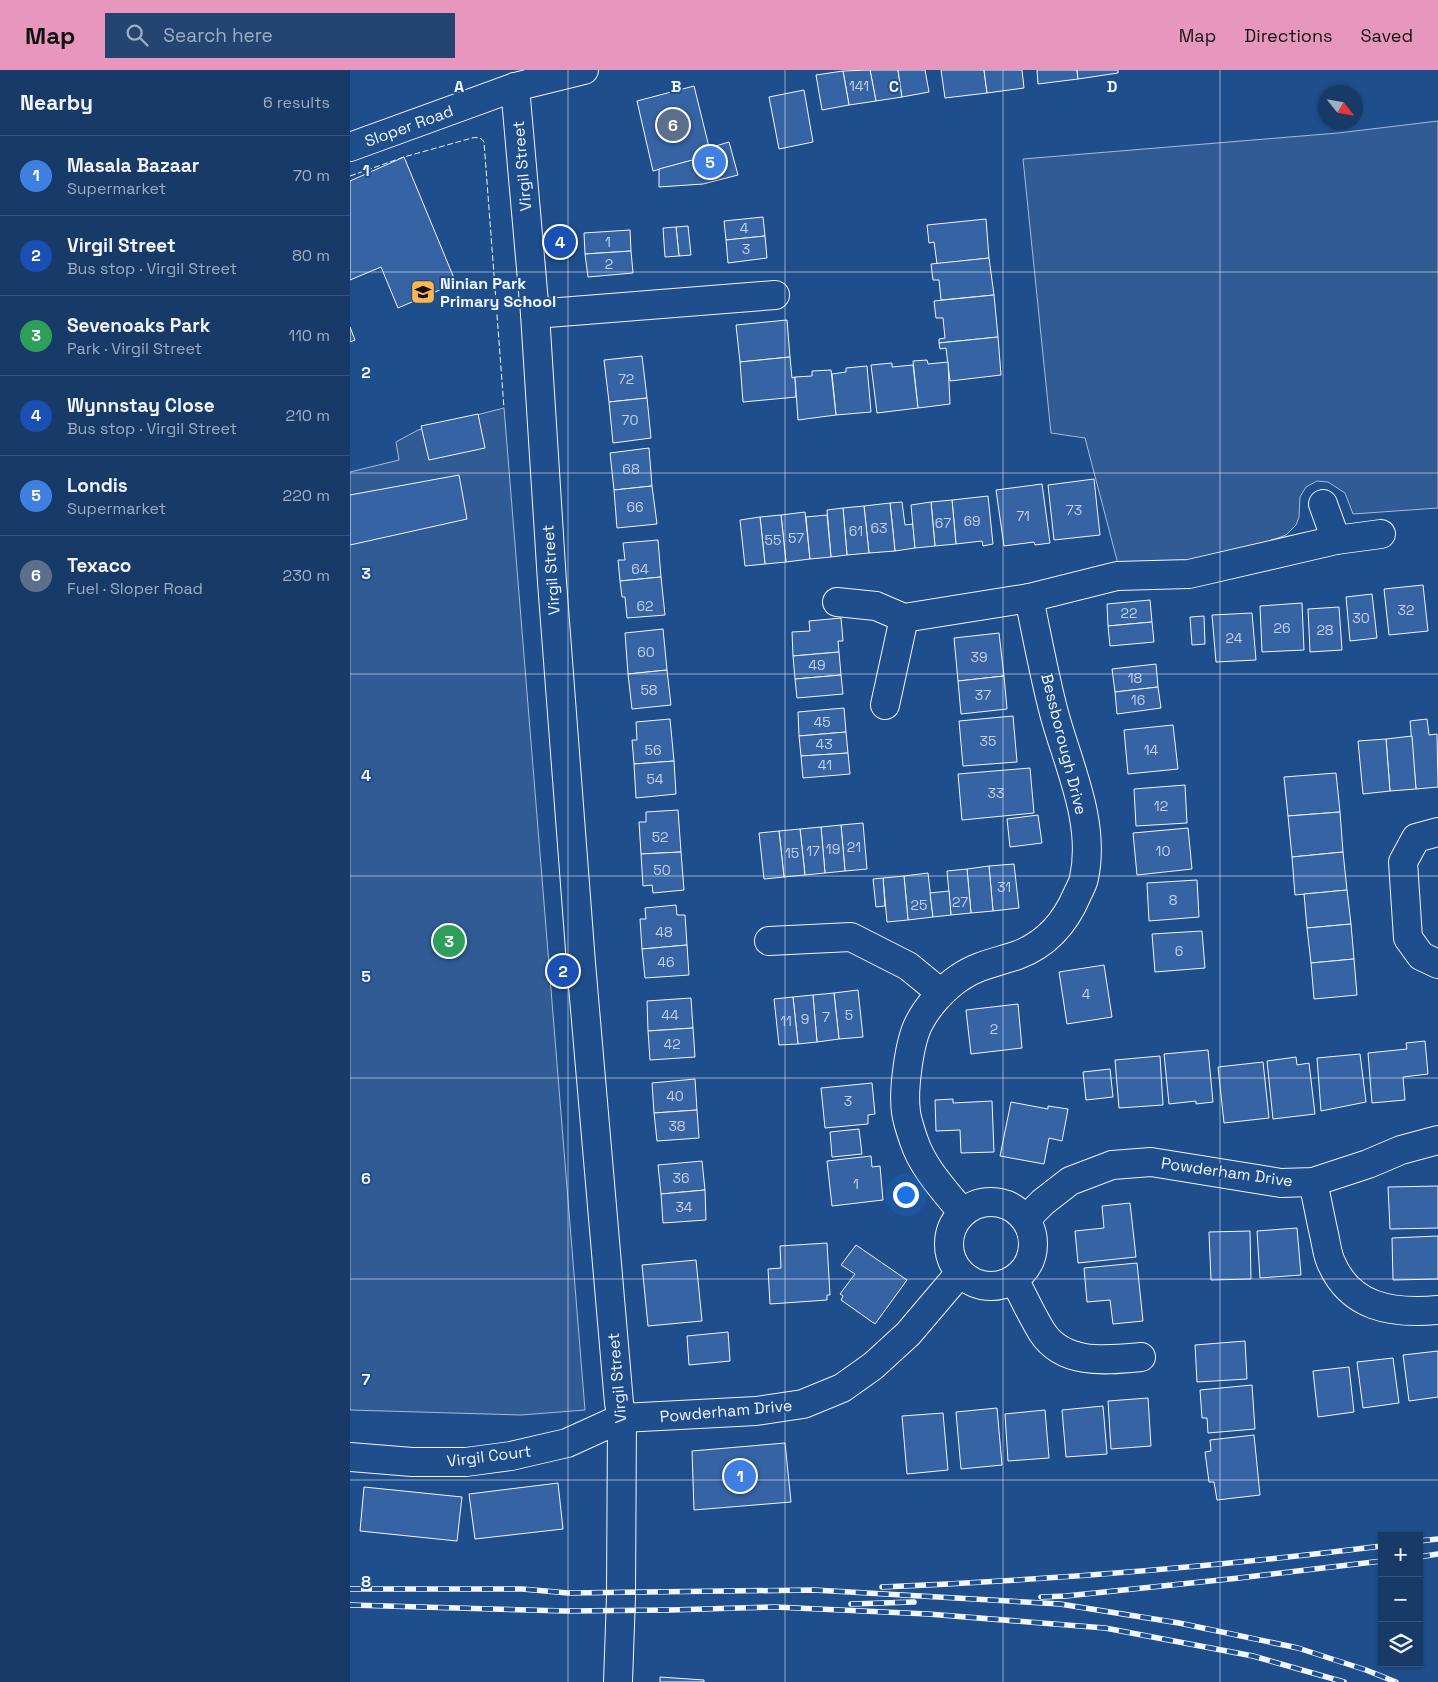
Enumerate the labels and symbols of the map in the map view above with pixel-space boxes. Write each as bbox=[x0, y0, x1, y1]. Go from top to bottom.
text: A bbox=[454, 76, 464, 97]
text: B bbox=[671, 76, 681, 97]
text: C bbox=[889, 76, 899, 97]
text: D bbox=[1107, 76, 1117, 97]
house number: 141 bbox=[849, 77, 869, 95]
north arrow bbox=[1318, 85, 1363, 130]
street label: Sloper Road bbox=[362, 100, 456, 152]
pin: 6 bbox=[657, 106, 689, 144]
street label: Virgil Street bbox=[508, 120, 536, 212]
pin: 5 bbox=[694, 143, 726, 181]
text: 1 bbox=[362, 160, 370, 181]
house number: 4 bbox=[740, 219, 749, 237]
pin: 4 bbox=[544, 223, 576, 261]
house number: 1 bbox=[605, 233, 611, 251]
house number: 3 bbox=[742, 240, 750, 258]
house number: 2 bbox=[605, 255, 613, 273]
place label: Ninian Park Primary School bbox=[440, 273, 556, 312]
school or university icon: Ninian Park Primary School bbox=[410, 279, 436, 305]
text: 2 bbox=[361, 362, 371, 383]
house number: 72 bbox=[618, 370, 634, 388]
house number: 70 bbox=[622, 411, 638, 429]
house number: 68 bbox=[622, 460, 640, 478]
house number: 66 bbox=[626, 498, 644, 516]
house number: 73 bbox=[1066, 501, 1082, 519]
house number: 71 bbox=[1016, 507, 1030, 525]
house number: 69 bbox=[963, 512, 981, 530]
house number: 67 bbox=[935, 514, 951, 532]
house number: 63 bbox=[870, 519, 888, 537]
house number: 61 bbox=[849, 522, 863, 540]
street label: Virgil Street bbox=[537, 524, 565, 616]
house number: 57 bbox=[788, 529, 804, 547]
house number: 55 bbox=[765, 531, 781, 549]
house number: 64 bbox=[631, 560, 649, 578]
text: 3 bbox=[361, 563, 371, 584]
house number: 62 bbox=[637, 597, 653, 615]
house number: 32 bbox=[1398, 601, 1414, 619]
house number: 22 bbox=[1121, 604, 1137, 622]
house number: 30 bbox=[1352, 609, 1370, 627]
house number: 26 bbox=[1273, 619, 1291, 637]
house number: 28 bbox=[1316, 621, 1334, 639]
house number: 24 bbox=[1226, 629, 1243, 647]
house number: 60 bbox=[637, 643, 655, 661]
house number: 39 bbox=[970, 648, 988, 666]
house number: 49 bbox=[808, 656, 826, 674]
house number: 18 bbox=[1128, 669, 1143, 687]
street label: Bessborough Drive bbox=[1036, 671, 1092, 817]
house number: 58 bbox=[640, 681, 658, 699]
house number: 37 bbox=[975, 686, 991, 704]
house number: 16 bbox=[1131, 691, 1145, 709]
house number: 45 bbox=[813, 713, 831, 731]
house number: 35 bbox=[980, 732, 996, 750]
house number: 43 bbox=[815, 735, 833, 753]
house number: 56 bbox=[645, 741, 661, 759]
house number: 14 bbox=[1144, 741, 1159, 759]
house number: 41 bbox=[818, 756, 832, 774]
text: 4 bbox=[361, 765, 371, 786]
house number: 54 bbox=[646, 770, 664, 788]
house number: 33 bbox=[988, 784, 1004, 802]
house number: 12 bbox=[1154, 797, 1168, 815]
house number: 52 bbox=[652, 828, 668, 846]
house number: 21 bbox=[847, 838, 861, 856]
house number: 19 bbox=[826, 840, 840, 858]
house number: 17 bbox=[806, 842, 820, 860]
house number: 10 bbox=[1156, 842, 1170, 860]
house number: 15 bbox=[785, 844, 799, 862]
house number: 50 bbox=[653, 861, 671, 879]
house number: 31 bbox=[997, 878, 1011, 896]
house number: 8 bbox=[1169, 891, 1178, 909]
house number: 27 bbox=[952, 893, 968, 911]
house number: 25 bbox=[911, 896, 927, 914]
pin: 3 bbox=[433, 922, 465, 960]
house number: 48 bbox=[655, 923, 673, 941]
house number: 6 bbox=[1175, 942, 1183, 960]
pin: 2 bbox=[547, 952, 579, 990]
house number: 46 bbox=[657, 953, 675, 971]
text: 5 bbox=[361, 966, 371, 987]
house number: 4 bbox=[1082, 985, 1091, 1003]
house number: 44 bbox=[661, 1006, 679, 1024]
house number: 5 bbox=[845, 1006, 853, 1024]
house number: 7 bbox=[822, 1008, 830, 1026]
house number: 9 bbox=[801, 1010, 809, 1028]
house number: 11 bbox=[780, 1012, 792, 1030]
house number: 2 bbox=[990, 1020, 998, 1038]
house number: 42 bbox=[663, 1035, 681, 1053]
house number: 40 bbox=[666, 1087, 684, 1105]
house number: 3 bbox=[844, 1092, 852, 1110]
house number: 38 bbox=[668, 1117, 686, 1135]
street label: Powderham Drive bbox=[1160, 1152, 1294, 1192]
text: 6 bbox=[361, 1168, 371, 1189]
house number: 36 bbox=[672, 1169, 690, 1187]
house number: 1 bbox=[853, 1175, 859, 1193]
your location bbox=[893, 1182, 919, 1208]
house number: 34 bbox=[675, 1198, 693, 1216]
street label: Virgil Street bbox=[603, 1332, 631, 1424]
text: 7 bbox=[362, 1369, 371, 1390]
street label: Powderham Drive bbox=[659, 1395, 793, 1427]
street label: Virgil Court bbox=[445, 1440, 533, 1472]
pin: 1 bbox=[724, 1457, 756, 1495]
text: 8 bbox=[361, 1571, 371, 1592]

